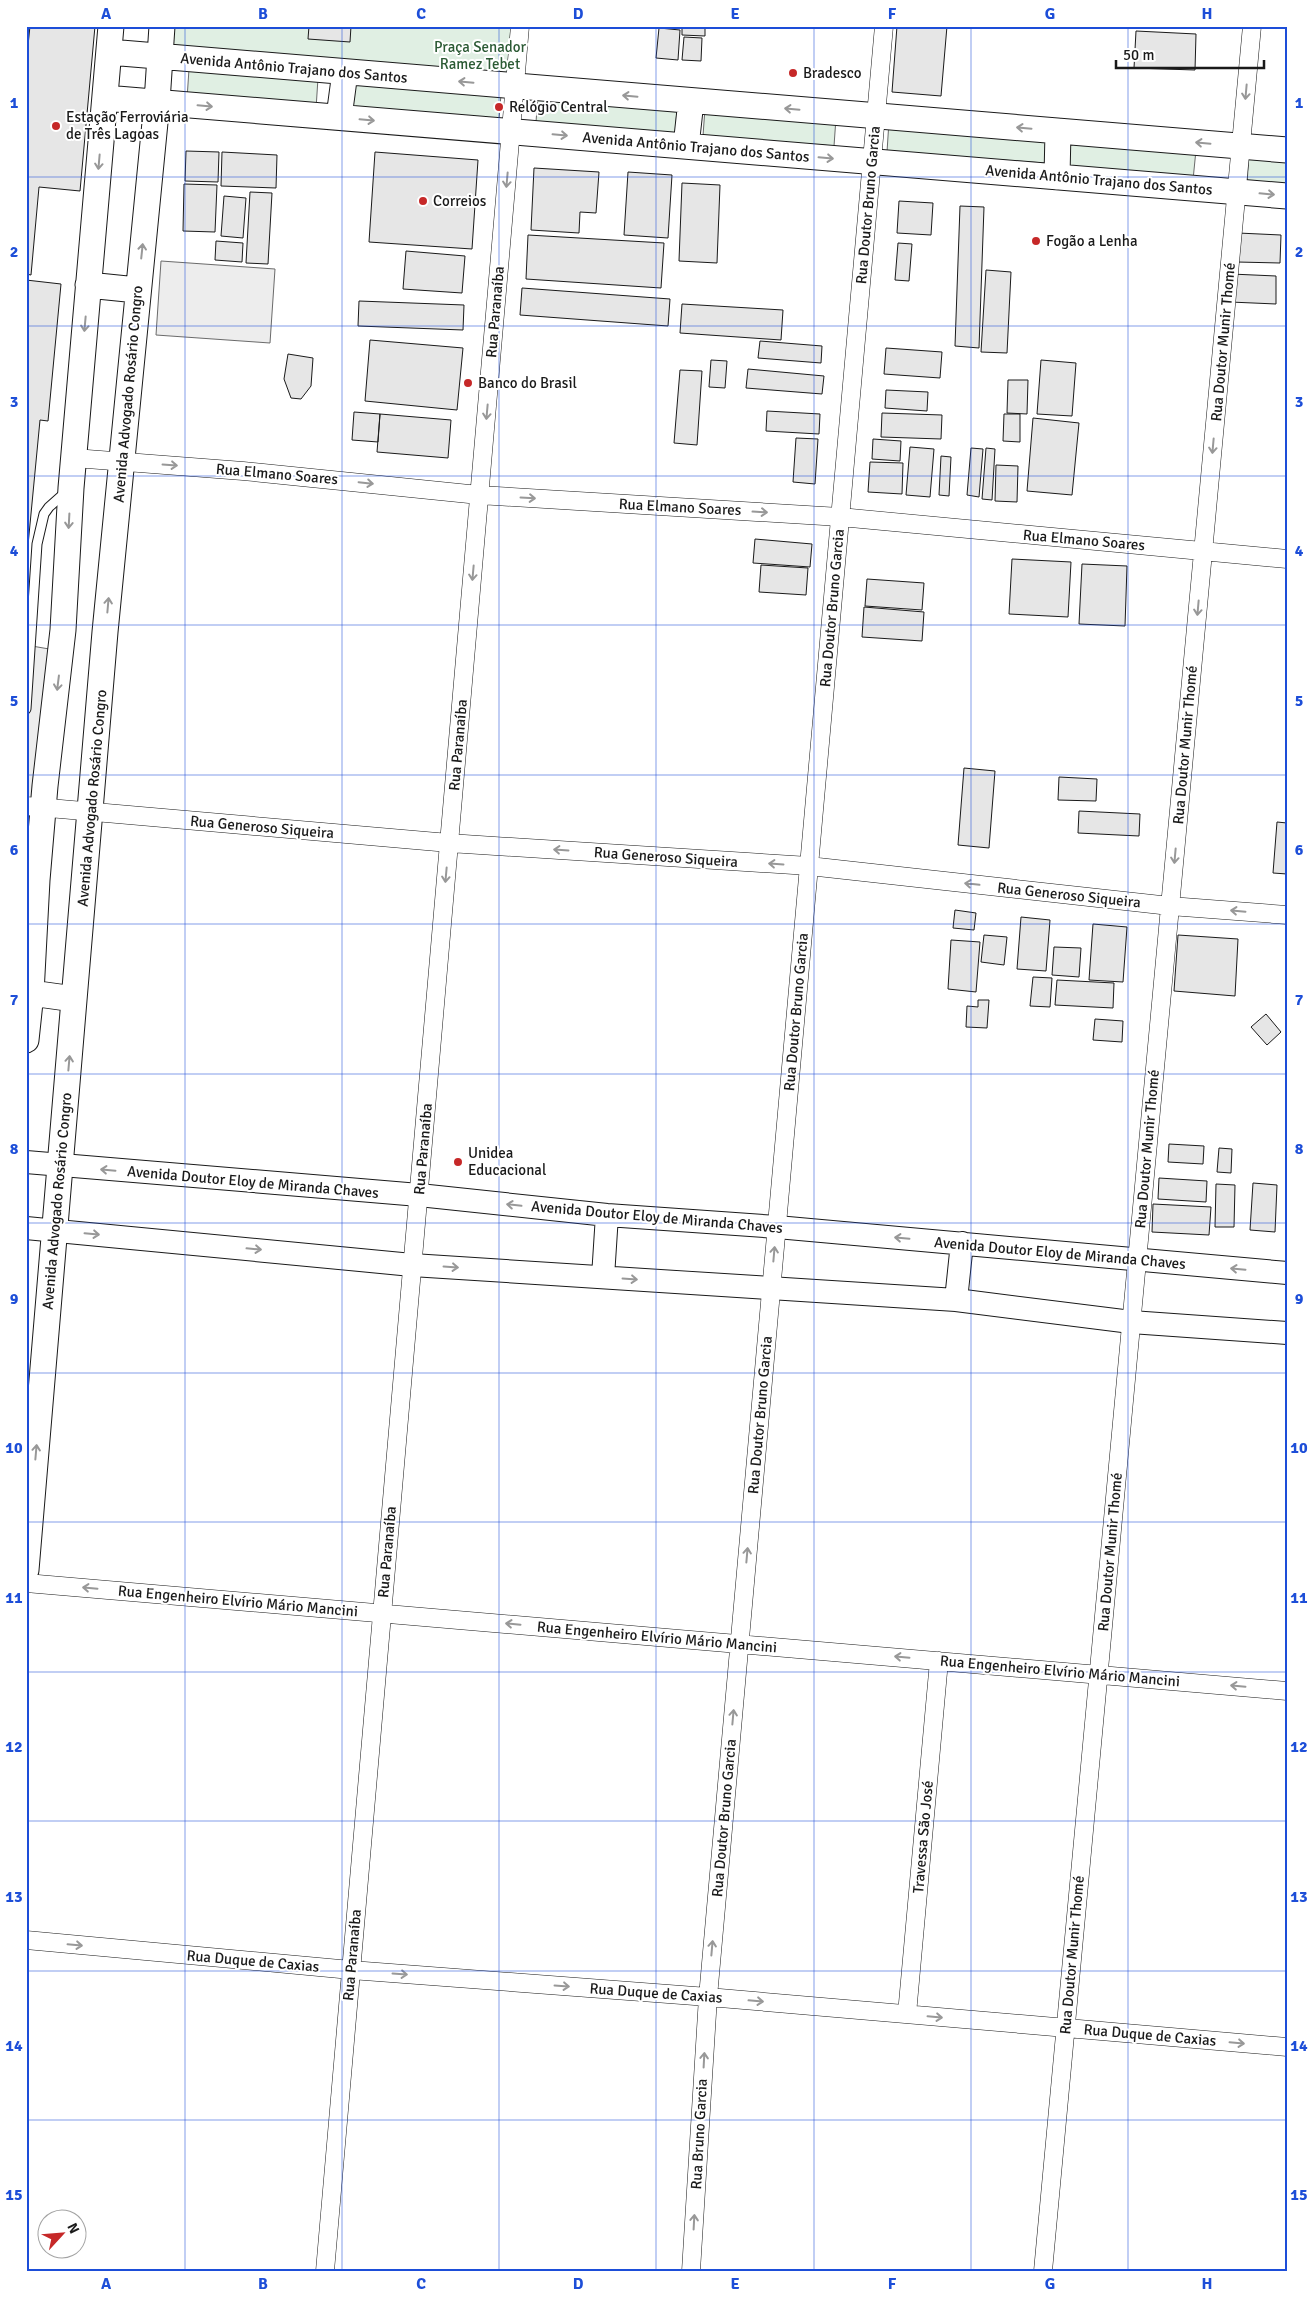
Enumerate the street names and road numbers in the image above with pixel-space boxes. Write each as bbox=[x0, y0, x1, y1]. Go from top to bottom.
street label: Avenida Antônio Trajano dos Santos bbox=[180, 49, 409, 87]
street label: Rua Doutor Bruno Garcia bbox=[852, 125, 884, 285]
street label: Avenida Antônio Trajano dos Santos bbox=[582, 128, 811, 166]
street label: Avenida Antônio Trajano dos Santos bbox=[985, 161, 1214, 199]
street label: Rua Doutor Munir Thomé bbox=[1207, 262, 1239, 422]
street label: Rua Paranaíba bbox=[482, 265, 508, 359]
street label: Avenida Advogado Rosário Congro bbox=[110, 285, 146, 503]
street label: Rua Elmano Soares bbox=[215, 460, 339, 488]
street label: Rua Elmano Soares bbox=[618, 495, 742, 519]
street label: Rua Elmano Soares bbox=[1022, 526, 1146, 554]
street label: Rua Doutor Bruno Garcia bbox=[816, 528, 848, 688]
street label: Rua Doutor Munir Thomé bbox=[1169, 665, 1201, 825]
street label: Avenida Advogado Rosário Congro bbox=[74, 689, 110, 907]
street label: Rua Paranaíba bbox=[445, 698, 471, 792]
street label: Rua Generoso Siqueira bbox=[189, 812, 335, 842]
street label: Rua Generoso Siqueira bbox=[593, 843, 739, 871]
street label: Rua Generoso Siqueira bbox=[996, 879, 1142, 911]
street label: Rua Doutor Bruno Garcia bbox=[780, 932, 812, 1092]
street label: Rua Doutor Munir Thomé bbox=[1131, 1069, 1163, 1229]
street label: Avenida Advogado Rosário Congro bbox=[39, 1092, 75, 1310]
street label: Rua Paranaíba bbox=[410, 1102, 436, 1196]
street label: Avenida Doutor Eloy de Miranda Chaves bbox=[126, 1162, 380, 1202]
street label: Avenida Doutor Eloy de Miranda Chaves bbox=[530, 1197, 784, 1237]
street label: Avenida Doutor Eloy de Miranda Chaves bbox=[933, 1233, 1187, 1273]
street label: Rua Doutor Bruno Garcia bbox=[744, 1335, 776, 1495]
street label: Rua Doutor Munir Thomé bbox=[1094, 1472, 1126, 1632]
street label: Rua Paranaíba bbox=[374, 1505, 400, 1599]
street label: Rua Engenheiro Elvírio Mário Mancini bbox=[117, 1582, 359, 1620]
street label: Rua Engenheiro Elvírio Mário Mancini bbox=[536, 1618, 778, 1656]
street label: Rua Engenheiro Elvírio Mário Mancini bbox=[939, 1652, 1181, 1690]
street label: Rua Doutor Bruno Garcia bbox=[708, 1738, 740, 1898]
street label: Travessa São José bbox=[909, 1780, 937, 1894]
street label: Rua Doutor Munir Thomé bbox=[1056, 1875, 1088, 2035]
street label: Rua Paranaíba bbox=[339, 1908, 365, 2002]
street label: Rua Duque de Caxias bbox=[186, 1946, 321, 1976]
street label: Rua Duque de Caxias bbox=[589, 1979, 723, 2007]
street label: Rua Duque de Caxias bbox=[1083, 2020, 1218, 2050]
street label: Rua Bruno Garcia bbox=[687, 2078, 711, 2190]

